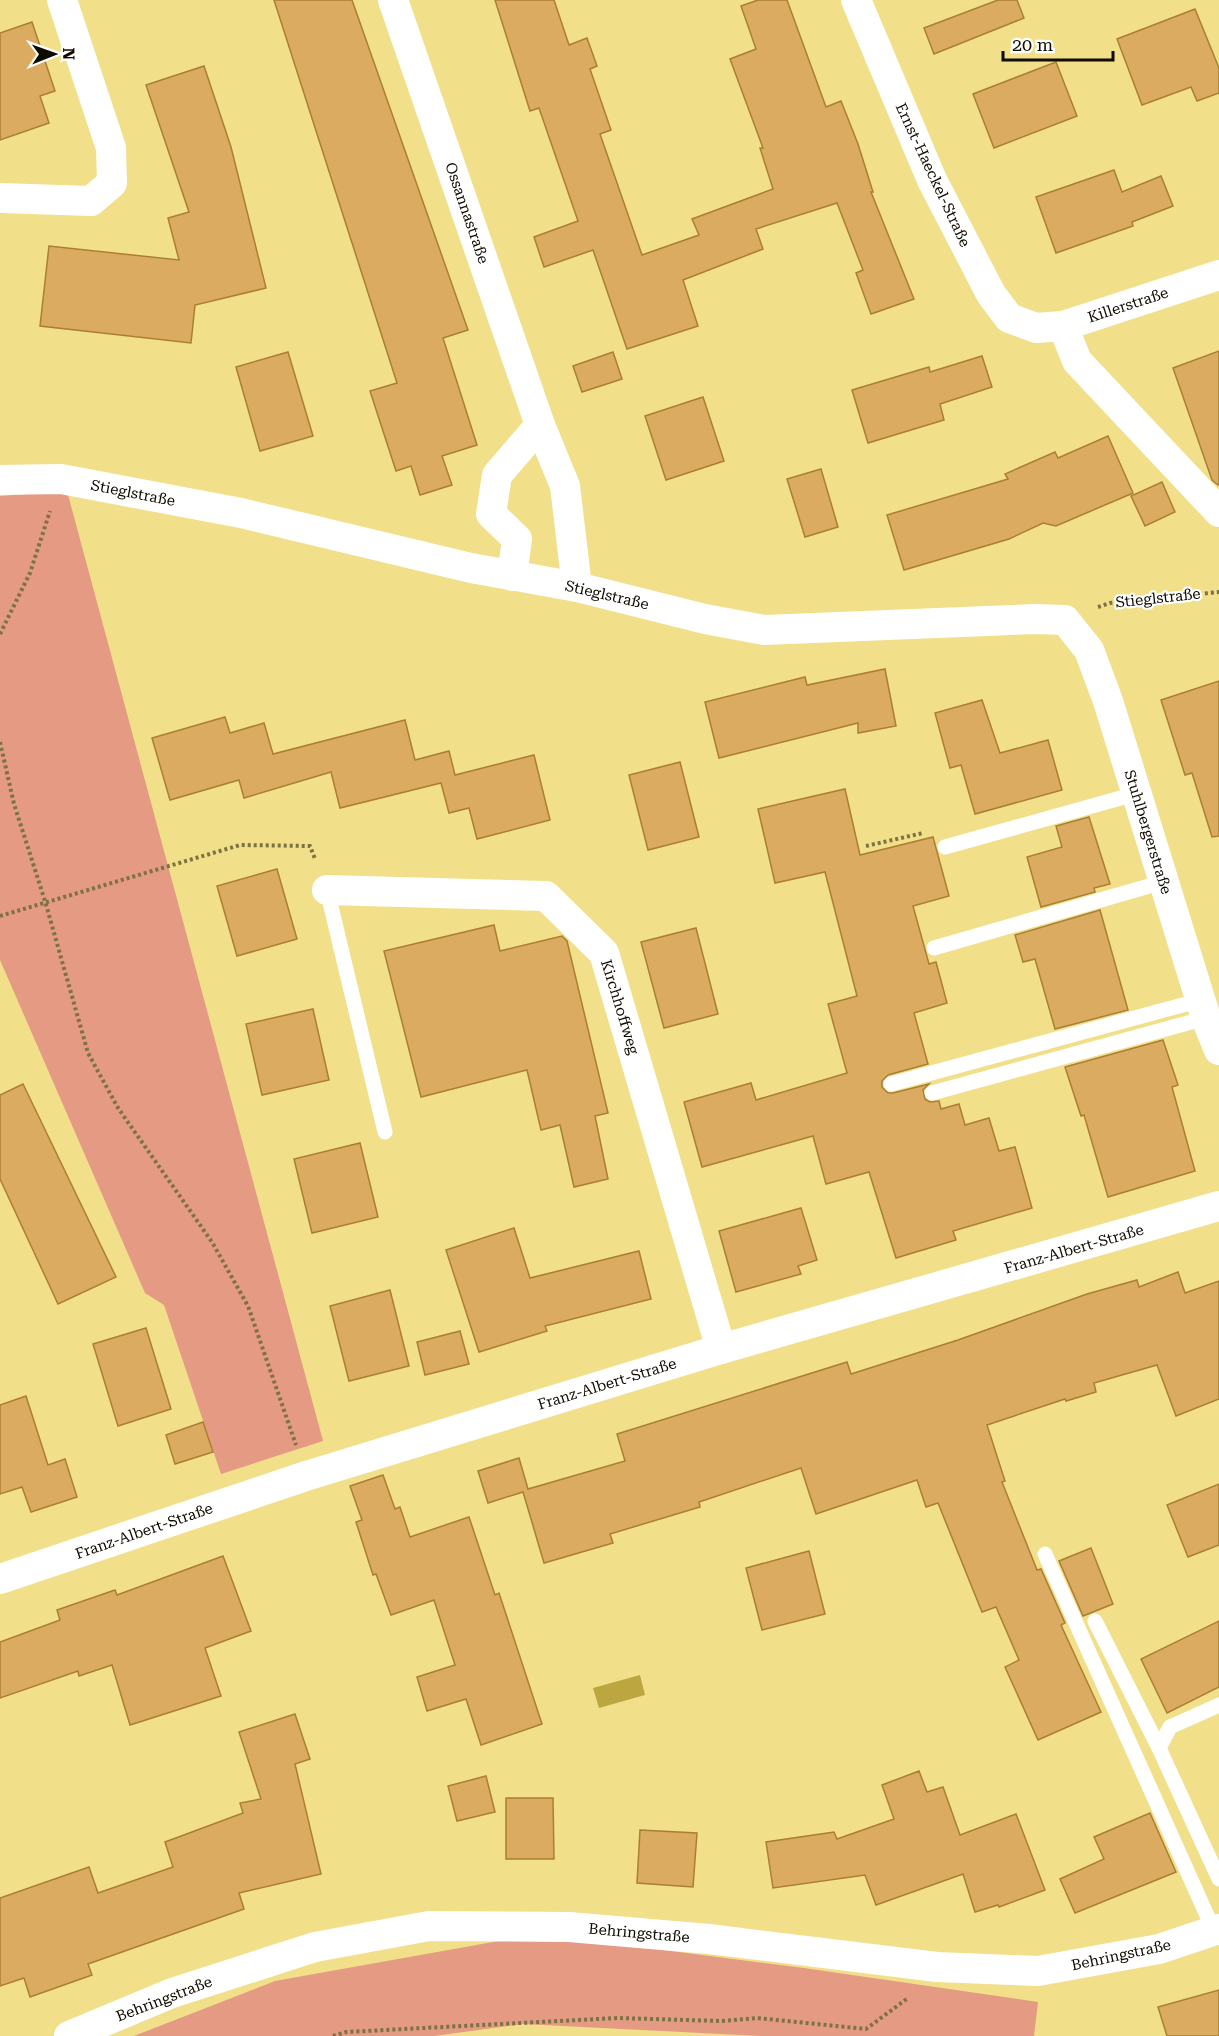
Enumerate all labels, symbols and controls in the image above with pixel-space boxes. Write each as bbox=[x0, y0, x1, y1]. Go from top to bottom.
north arrow bbox=[24, 24, 84, 84]
scale bar bbox=[1003, 24, 1112, 62]
text: 20 m bbox=[1012, 34, 1053, 55]
text: N bbox=[59, 47, 78, 60]
street label: Ernst-Haeckel-Straße bbox=[892, 100, 974, 250]
street label: Ossannastraße bbox=[441, 160, 493, 266]
street label: Killerstraße bbox=[1085, 283, 1171, 327]
street label: Stieglstraße bbox=[89, 476, 177, 510]
street label: Stieglstraße bbox=[563, 577, 651, 613]
street label: Stieglstraße bbox=[1115, 585, 1201, 611]
street label: Stuhlbergerstraße bbox=[1121, 768, 1175, 896]
street label: Kirchhoffweg bbox=[597, 957, 643, 1057]
street label: Franz-Albert-Straße bbox=[1002, 1220, 1146, 1278]
street label: Franz-Albert-Straße bbox=[535, 1354, 679, 1414]
street label: Franz-Albert-Straße bbox=[73, 1499, 215, 1563]
street label: Behringstraße bbox=[588, 1920, 690, 1946]
street label: Behringstraße bbox=[1070, 1936, 1172, 1974]
street label: Behringstraße bbox=[113, 1972, 215, 2026]

